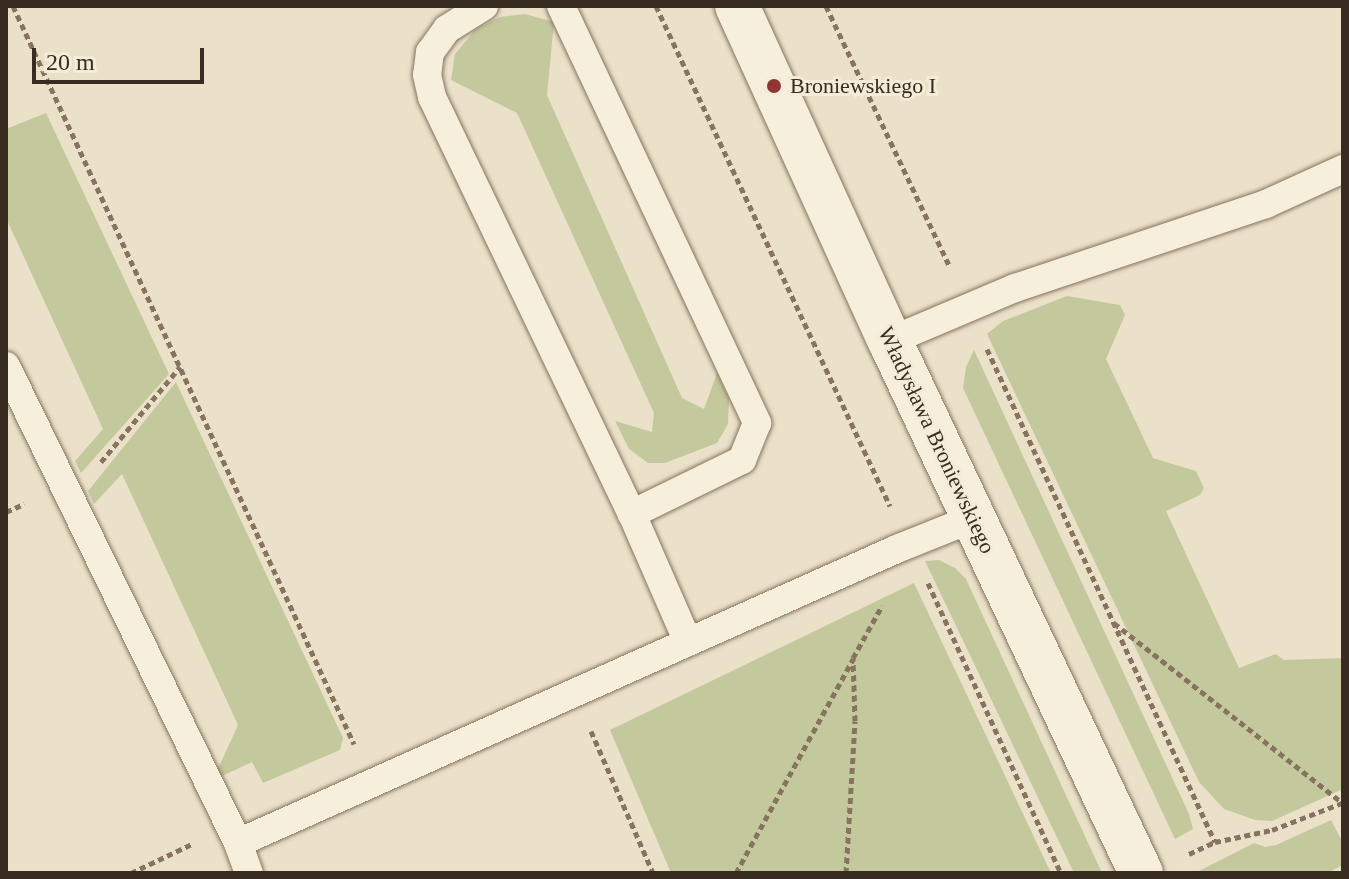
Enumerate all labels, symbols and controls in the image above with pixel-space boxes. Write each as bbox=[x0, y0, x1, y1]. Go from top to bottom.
scale bar bbox=[36, 32, 208, 82]
text: 20 m bbox=[46, 49, 95, 75]
place label: Broniewskiego I bbox=[790, 73, 936, 99]
marker: Broniewskiego I bbox=[765, 77, 783, 95]
street label: Władysława Broniewskiego bbox=[873, 322, 1001, 558]

